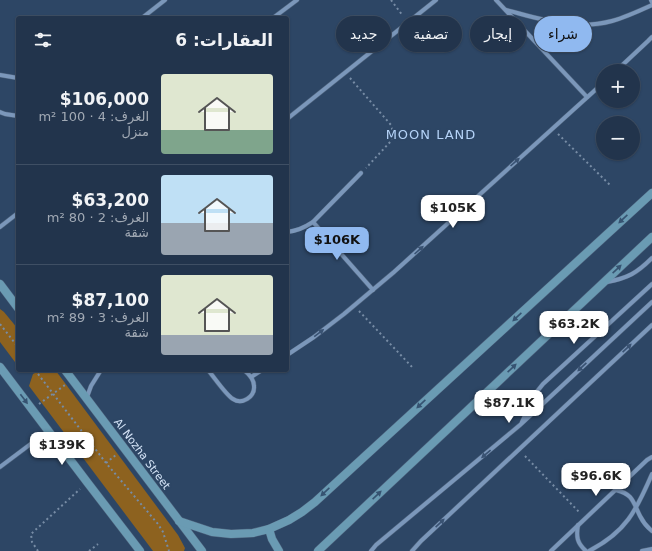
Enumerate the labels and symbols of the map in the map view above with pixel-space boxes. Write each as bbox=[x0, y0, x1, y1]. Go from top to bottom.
district label: MOON LAND bbox=[386, 127, 476, 142]
one-way arrow bbox=[510, 158, 520, 167]
pin: $105K bbox=[425, 195, 481, 229]
one-way arrow bbox=[618, 215, 628, 224]
pin: $106K bbox=[309, 227, 365, 261]
one-way arrow bbox=[414, 245, 424, 254]
one-way arrow bbox=[612, 264, 622, 274]
pin: $63.2K bbox=[541, 311, 607, 345]
one-way arrow bbox=[512, 312, 522, 321]
one-way arrow bbox=[314, 329, 325, 337]
one-way arrow bbox=[622, 344, 632, 353]
one-way arrow bbox=[578, 362, 587, 371]
one-way arrow bbox=[507, 363, 517, 373]
pin: $87.1K bbox=[476, 390, 542, 424]
one-way arrow bbox=[19, 393, 28, 404]
one-way arrow bbox=[416, 400, 426, 409]
street label: Al Nozha Street bbox=[111, 416, 173, 493]
pin: $139K bbox=[34, 432, 90, 466]
one-way arrow bbox=[480, 449, 491, 458]
pin: $96.6K bbox=[563, 463, 629, 497]
one-way arrow bbox=[320, 488, 331, 497]
one-way arrow bbox=[372, 491, 382, 500]
one-way arrow bbox=[435, 518, 445, 528]

